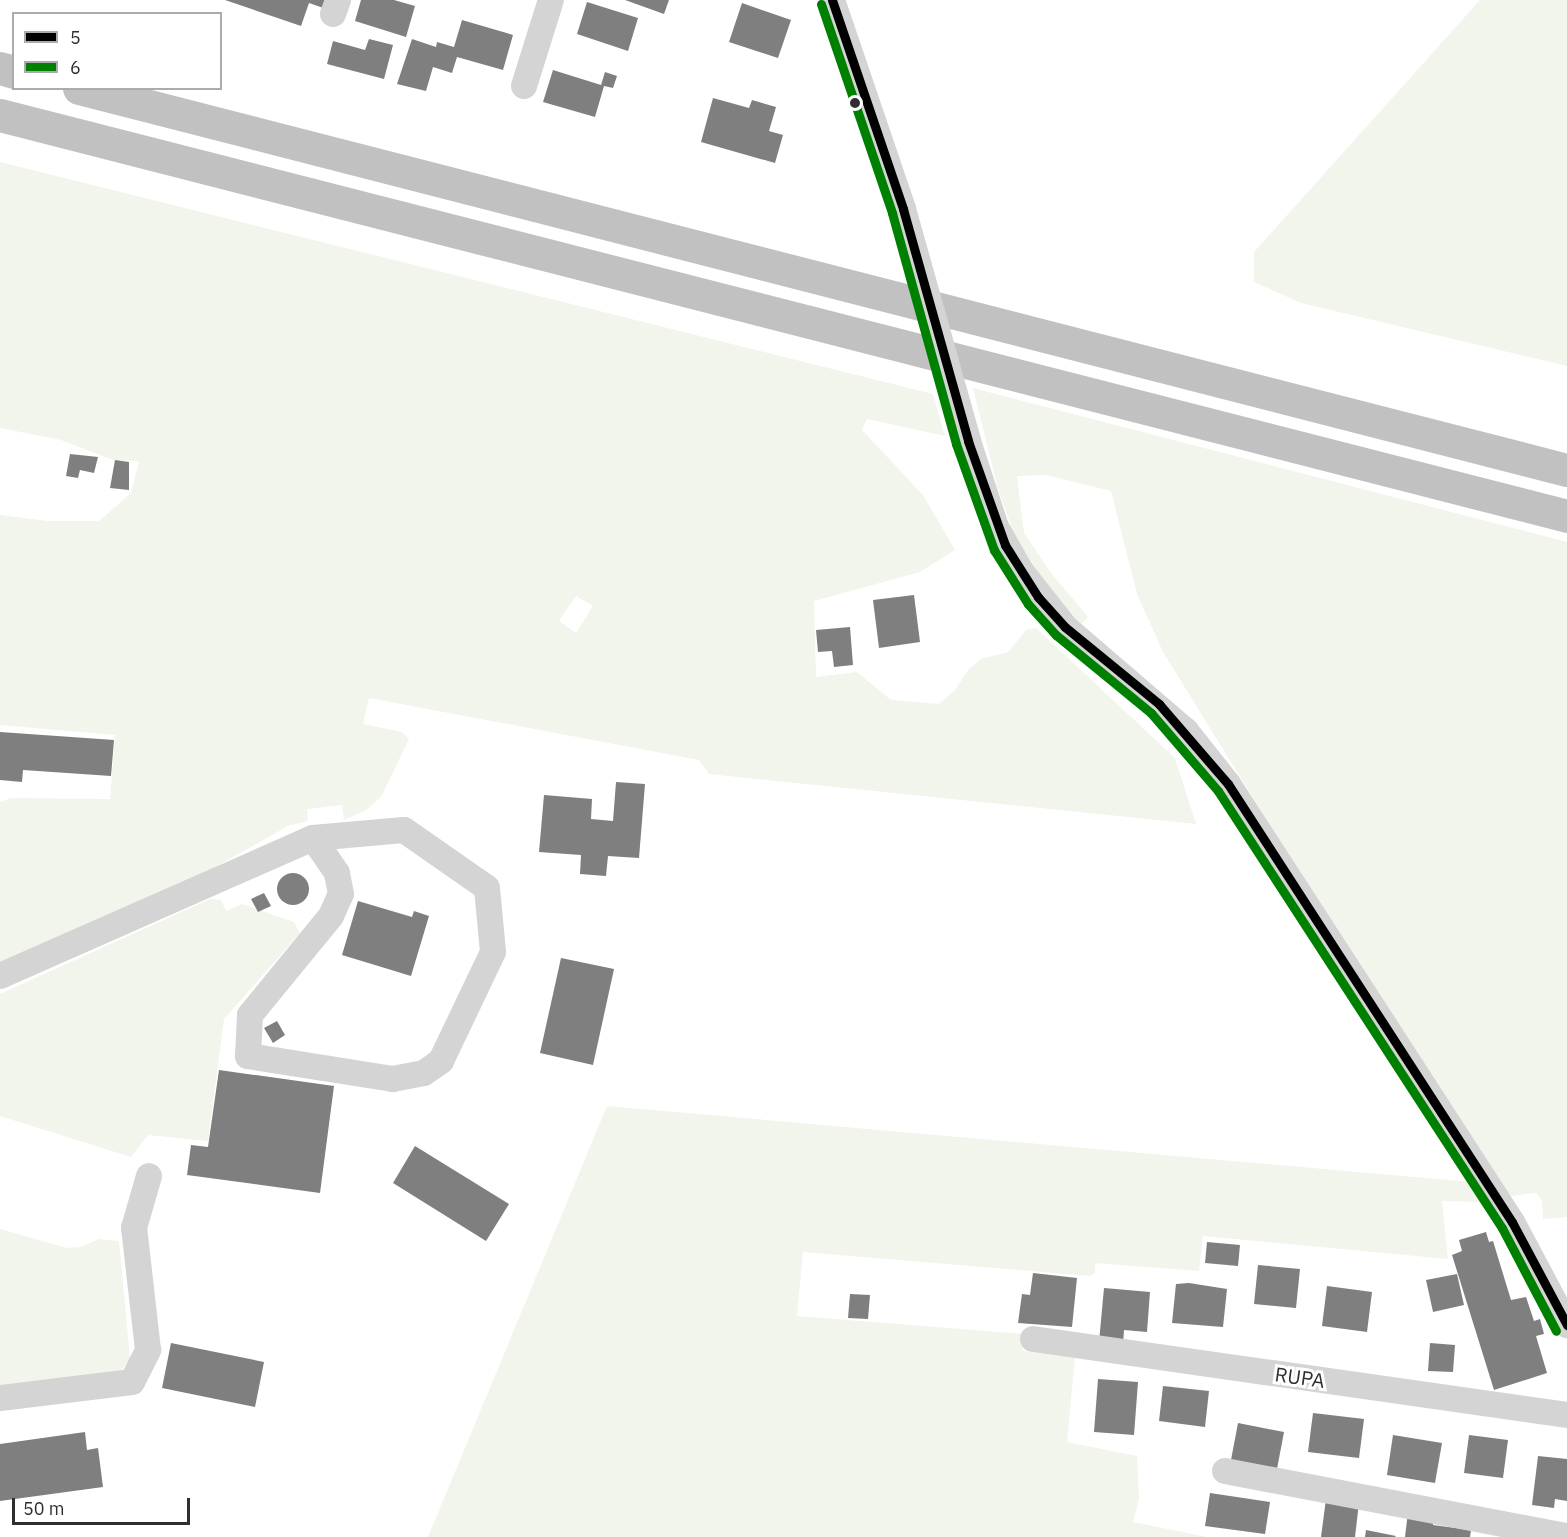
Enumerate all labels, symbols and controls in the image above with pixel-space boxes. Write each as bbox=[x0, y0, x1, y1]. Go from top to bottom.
legend bbox=[12, 12, 222, 90]
text: 5 bbox=[70, 26, 81, 49]
text: 6 bbox=[70, 56, 81, 79]
unlabelled marker bbox=[849, 97, 861, 109]
street label: RUPA bbox=[1273, 1362, 1327, 1392]
scale bar bbox=[15, 1486, 194, 1524]
text: 50 m bbox=[23, 1497, 65, 1520]

